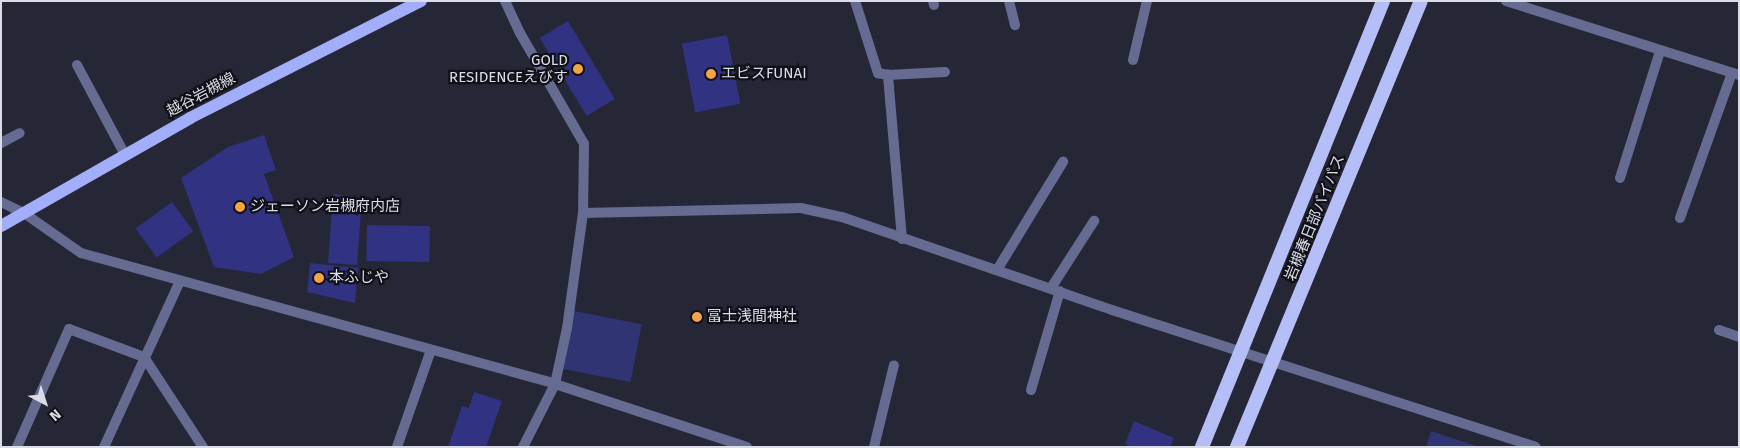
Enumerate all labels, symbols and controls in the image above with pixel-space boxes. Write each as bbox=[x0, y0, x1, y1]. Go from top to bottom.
place label: GOLD RESIDENCEえびす bbox=[449, 51, 568, 86]
marker: GOLD RESIDENCEえびす bbox=[572, 63, 584, 75]
place label: エビスFUNAI bbox=[721, 65, 807, 83]
marker: エビスFUNAI bbox=[705, 68, 717, 80]
street label: 越谷岩槻線 bbox=[164, 69, 238, 121]
street label: 岩槻春日部バイパス bbox=[1281, 152, 1349, 284]
place label: ジェーソン岩槻府内店 bbox=[250, 198, 400, 216]
marker: ジェーソン岩槻府内店 bbox=[234, 201, 246, 213]
place label: 本ふじや bbox=[329, 269, 389, 287]
marker: 本ふじや bbox=[313, 272, 325, 284]
place label: 冨士浅間神社 bbox=[707, 308, 797, 326]
marker: 冨士浅間神社 bbox=[691, 311, 703, 323]
north arrow bbox=[20, 378, 70, 428]
text: N bbox=[46, 405, 64, 424]

